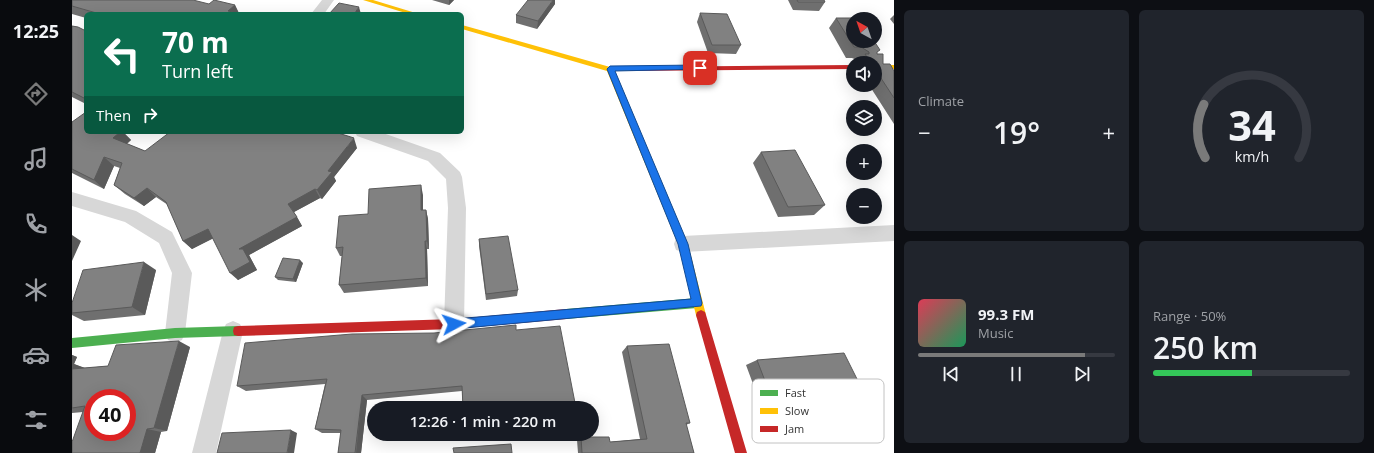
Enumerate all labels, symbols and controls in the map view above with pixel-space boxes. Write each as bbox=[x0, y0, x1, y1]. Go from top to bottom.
north arrow bbox=[846, 12, 882, 48]
map controls bbox=[846, 12, 882, 224]
text: 12:25 bbox=[13, 19, 59, 43]
text: 70 m bbox=[162, 23, 229, 61]
icon: left bbox=[96, 28, 148, 80]
pin bbox=[683, 51, 717, 85]
button: sound bbox=[846, 56, 882, 92]
icon: arrive bbox=[689, 57, 711, 79]
text: Turn left bbox=[162, 59, 233, 83]
icon: directions bbox=[22, 80, 50, 108]
text: Climate bbox=[918, 92, 964, 110]
text: 34 bbox=[1228, 97, 1275, 153]
button: layers bbox=[846, 100, 882, 136]
icon: right bbox=[139, 104, 161, 126]
text: Then bbox=[96, 105, 131, 125]
text: 19° bbox=[993, 112, 1040, 153]
text: − bbox=[918, 117, 931, 147]
text: + bbox=[1102, 117, 1115, 147]
button: + bbox=[846, 144, 882, 180]
icon: music bbox=[22, 145, 50, 173]
text: km/h bbox=[1234, 147, 1269, 166]
button: − bbox=[846, 188, 882, 224]
icon: phone bbox=[22, 210, 50, 238]
icon: climate bbox=[22, 276, 50, 304]
position arrow bbox=[433, 303, 475, 345]
text: 99.3 FM bbox=[978, 304, 1034, 324]
text: Range · 50% bbox=[1153, 307, 1226, 325]
text: Music bbox=[978, 324, 1013, 342]
text: 250 km bbox=[1153, 327, 1258, 368]
icon: car bbox=[22, 341, 50, 369]
icon: previous bbox=[940, 363, 962, 385]
icon: pause bbox=[1005, 363, 1027, 385]
icon: next bbox=[1071, 363, 1093, 385]
legend bbox=[752, 379, 884, 443]
text: Fast bbox=[785, 385, 806, 400]
speed limit sign: 40 bbox=[84, 389, 136, 441]
text: Slow bbox=[785, 403, 809, 418]
icon: filters bbox=[22, 406, 50, 434]
text: 12:26 · 1 min · 220 m bbox=[410, 411, 556, 431]
text: Jam bbox=[784, 421, 804, 436]

